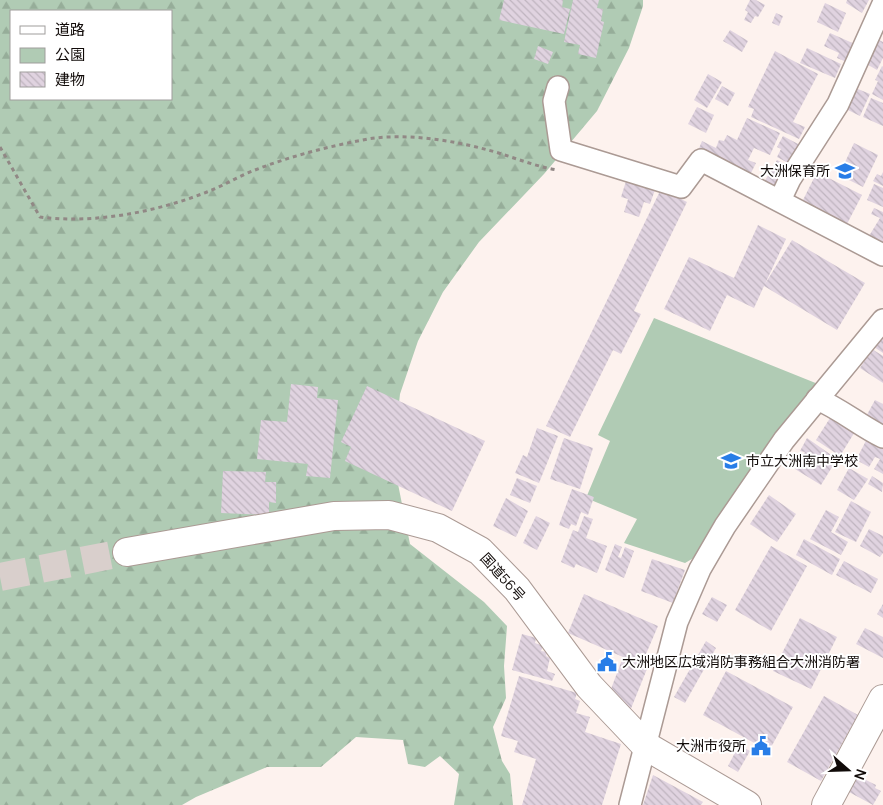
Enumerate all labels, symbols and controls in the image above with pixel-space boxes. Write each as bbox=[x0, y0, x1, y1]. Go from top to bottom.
legend bbox=[10, 10, 172, 100]
text: 道路 bbox=[55, 19, 85, 40]
text: 公園 bbox=[55, 44, 85, 65]
text: 建物 bbox=[55, 69, 85, 90]
school or university icon: 大洲保育所 bbox=[834, 160, 856, 182]
place label: 大洲保育所 bbox=[760, 161, 830, 180]
school or university icon: 市立大洲南中学校 bbox=[720, 450, 742, 472]
place label: 市立大洲南中学校 bbox=[746, 451, 858, 470]
street label: 国道56号 bbox=[477, 548, 530, 605]
public building icon: 大洲地区広域消防事務組合大洲消防署 bbox=[596, 651, 618, 673]
place label: 大洲地区広域消防事務組合大洲消防署 bbox=[622, 652, 860, 671]
public building icon: 大洲市役所 bbox=[750, 735, 772, 757]
place label: 大洲市役所 bbox=[676, 736, 746, 755]
north arrow bbox=[823, 745, 873, 795]
text: N bbox=[850, 767, 871, 783]

